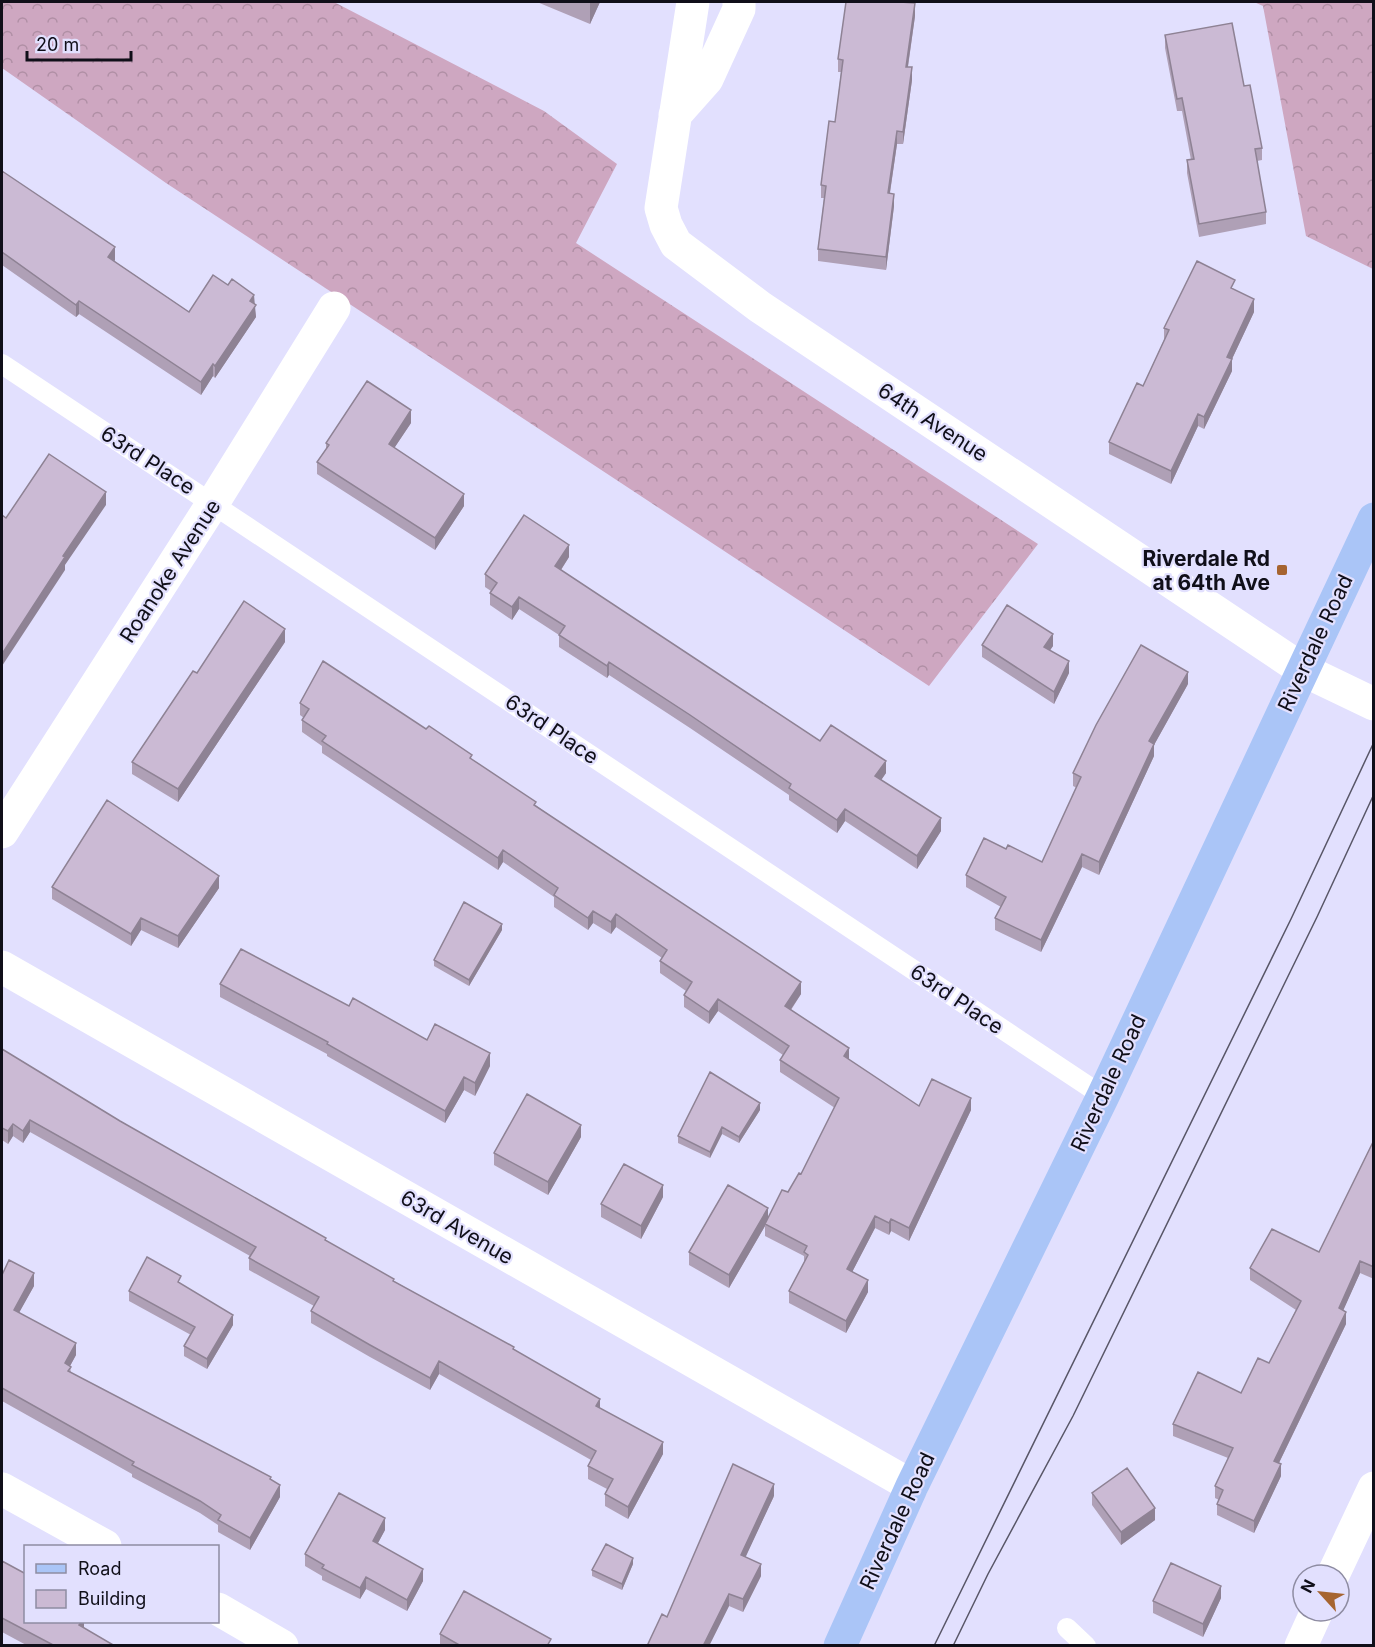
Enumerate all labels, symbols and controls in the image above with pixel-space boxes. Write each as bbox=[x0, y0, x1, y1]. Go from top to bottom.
scale bar bbox=[27, 24, 130, 62]
text: 20 m bbox=[36, 34, 79, 55]
street label: 64th Avenue bbox=[874, 377, 992, 467]
street label: 63rd Place bbox=[96, 420, 200, 500]
street label: Roanoke Avenue bbox=[114, 495, 226, 647]
place label: Riverdale Rd at 64th Ave bbox=[1142, 546, 1270, 595]
marker: Riverdale Rd at 64th Ave bbox=[1275, 563, 1289, 577]
street label: Riverdale Road bbox=[1272, 570, 1358, 716]
street label: 63rd Place bbox=[501, 689, 603, 769]
street label: 63rd Place bbox=[906, 959, 1008, 1039]
street label: Riverdale Road bbox=[1065, 1010, 1151, 1156]
street label: 63rd Avenue bbox=[396, 1185, 518, 1269]
street label: Riverdale Road bbox=[854, 1448, 940, 1594]
legend bbox=[24, 1545, 219, 1623]
text: Road bbox=[78, 1558, 121, 1579]
north arrow bbox=[1291, 1563, 1351, 1623]
text: N bbox=[1296, 1576, 1319, 1596]
text: Building bbox=[78, 1588, 146, 1609]

